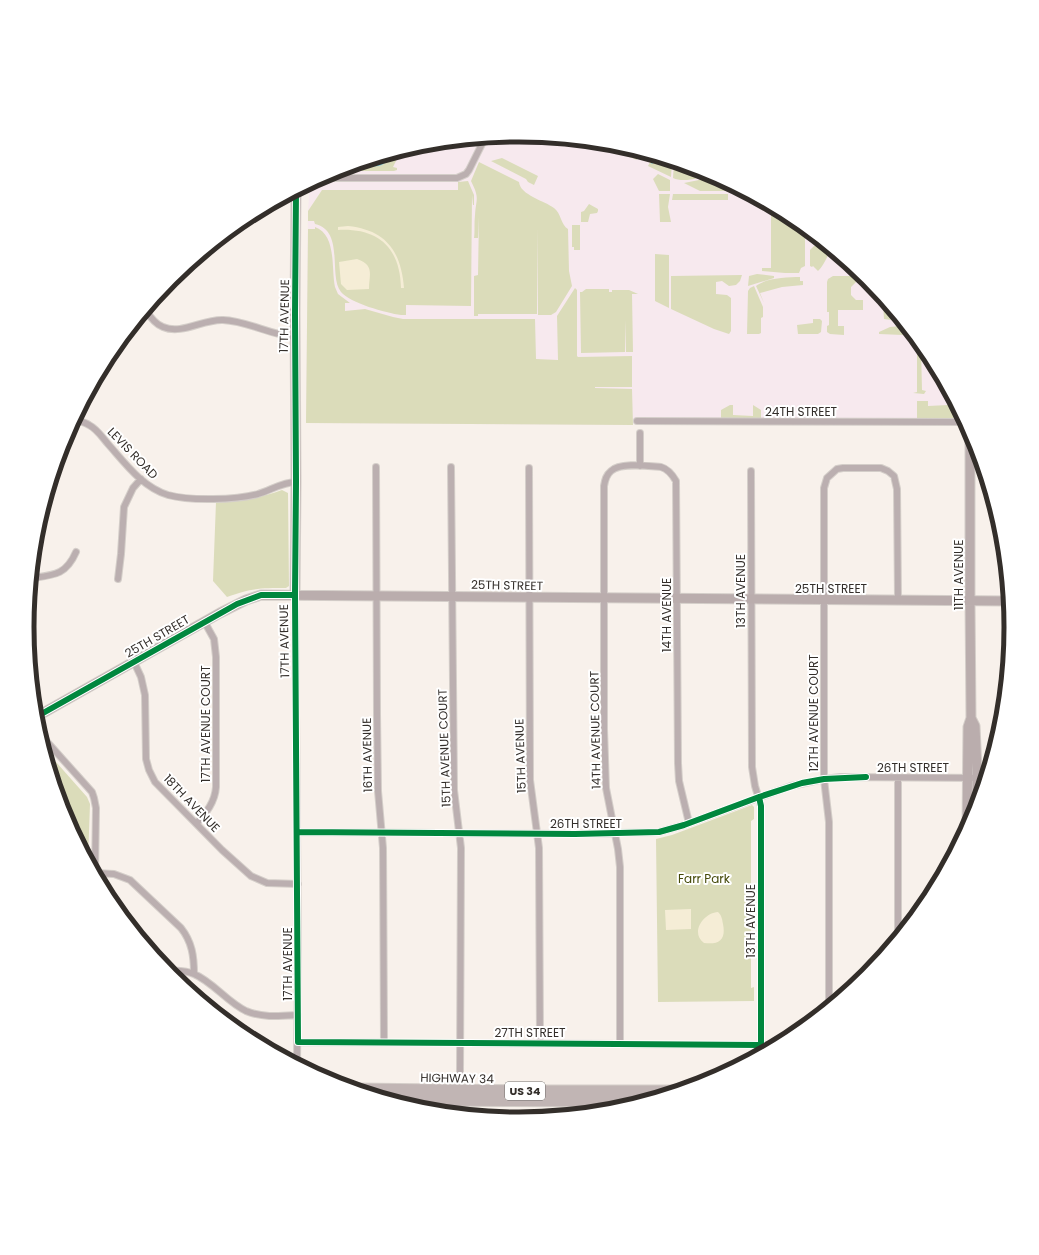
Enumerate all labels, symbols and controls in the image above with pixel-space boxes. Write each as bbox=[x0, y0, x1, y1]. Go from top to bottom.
street label: 17TH AVENUE bbox=[275, 279, 293, 353]
street label: 24TH STREET bbox=[765, 403, 838, 420]
street label: LEVIS ROAD bbox=[104, 423, 162, 483]
street label: 11TH AVENUE bbox=[950, 540, 967, 610]
street label: 13TH AVENUE bbox=[732, 554, 749, 628]
street label: 25TH STREET bbox=[471, 576, 544, 594]
street label: 14TH AVENUE bbox=[658, 578, 675, 652]
street label: 25TH STREET bbox=[795, 580, 868, 597]
street label: 17TH AVENUE bbox=[275, 604, 293, 678]
street label: 25TH STREET bbox=[122, 610, 193, 661]
street label: 12TH AVENUE COURT bbox=[805, 654, 822, 772]
street label: 17TH AVENUE COURT bbox=[197, 665, 214, 783]
street label: 14TH AVENUE COURT bbox=[585, 670, 605, 789]
street label: 15TH AVENUE COURT bbox=[433, 688, 455, 807]
street label: 16TH AVENUE bbox=[358, 718, 376, 792]
street label: 15TH AVENUE bbox=[510, 719, 530, 793]
street label: 26TH STREET bbox=[877, 759, 950, 776]
street label: 18TH AVENUE bbox=[160, 770, 224, 836]
street label: 26TH STREET bbox=[550, 815, 623, 832]
park label: Farr Park bbox=[678, 870, 731, 887]
street label: 13TH AVENUE bbox=[742, 884, 759, 958]
street label: 17TH AVENUE bbox=[279, 927, 296, 1001]
street label: 27TH STREET bbox=[494, 1024, 566, 1041]
street label: HIGHWAY 34 bbox=[420, 1069, 494, 1087]
road number: US 34 bbox=[505, 1082, 545, 1100]

